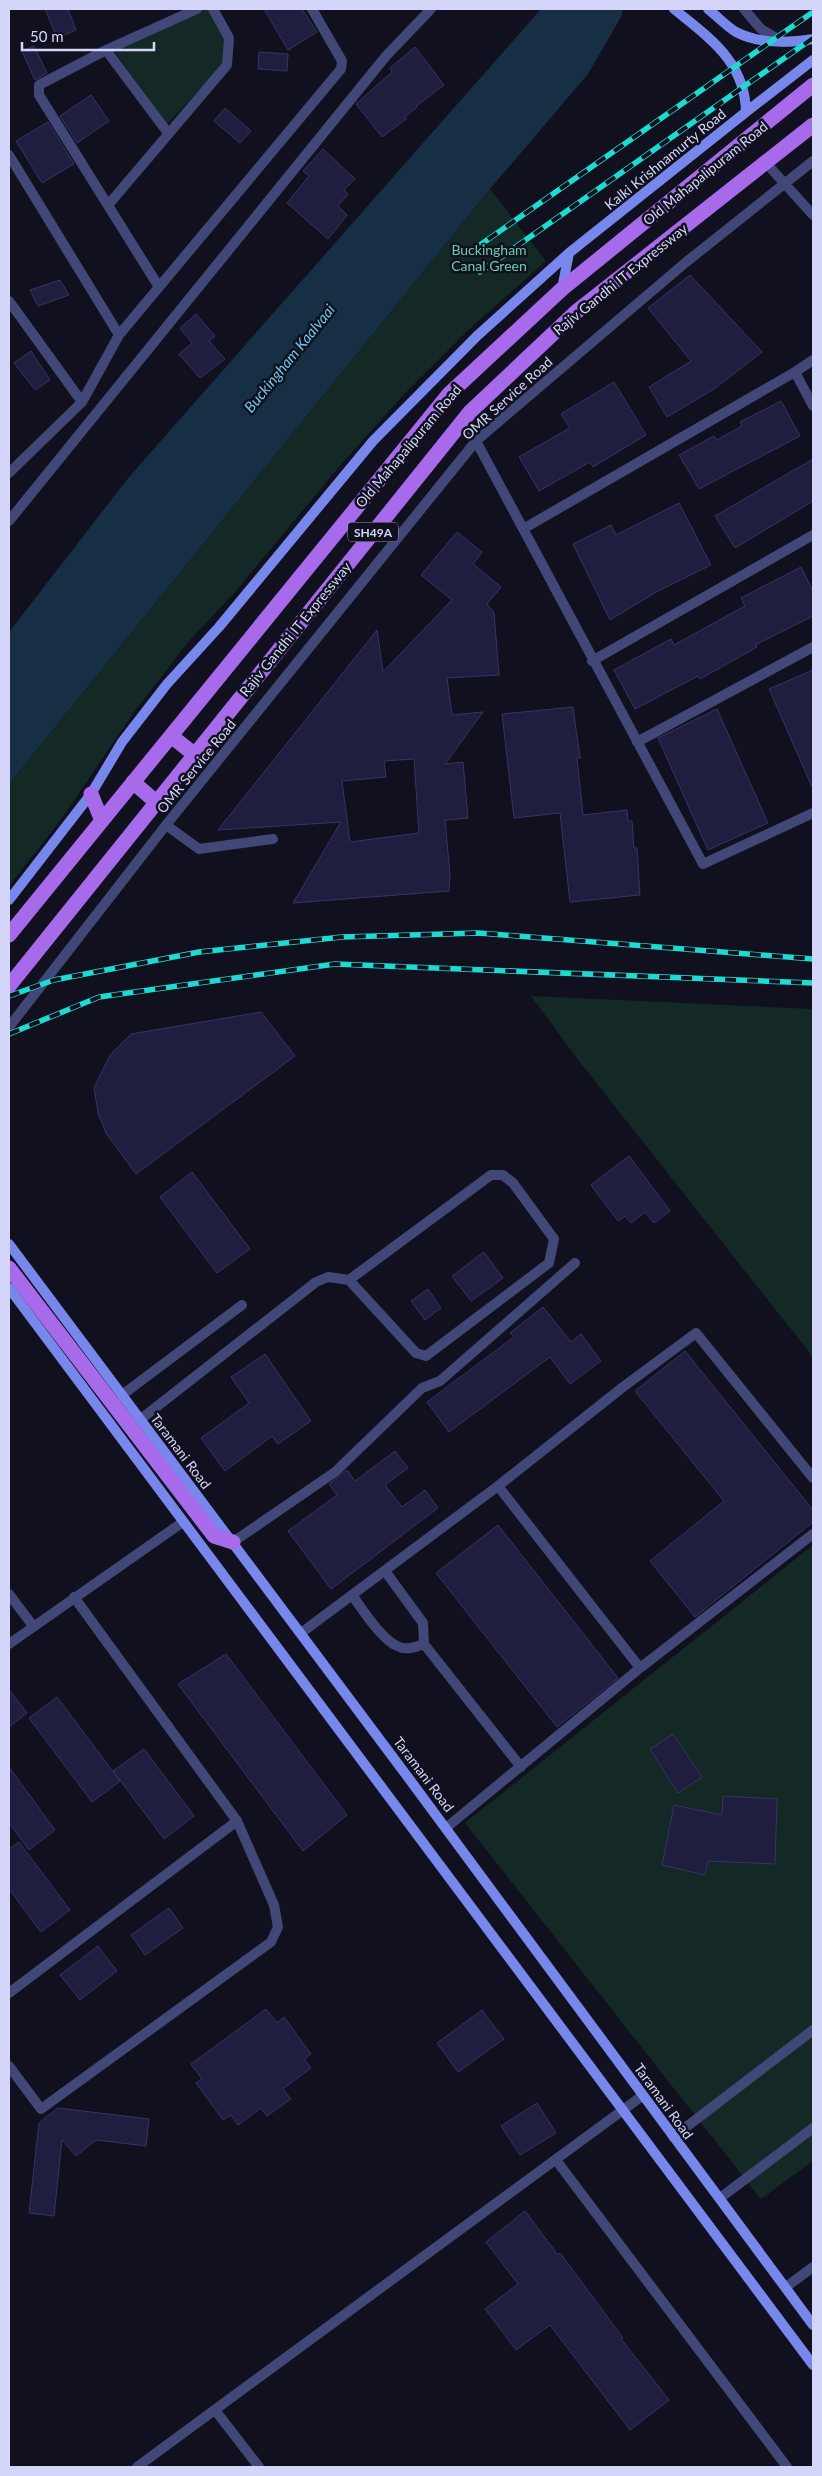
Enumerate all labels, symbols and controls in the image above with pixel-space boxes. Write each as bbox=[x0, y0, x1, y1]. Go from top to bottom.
scale bar bbox=[22, 20, 155, 52]
text: 50 m bbox=[30, 27, 64, 45]
street label: Kalki Krishnamurty Road bbox=[601, 105, 729, 213]
street label: Old Mahapalipuram Road bbox=[639, 117, 771, 229]
street label: Rajiv Gandhi IT Expressway bbox=[549, 219, 691, 338]
park label: Buckingham Canal Green bbox=[451, 241, 527, 274]
water label: Buckingham Kaalvaai bbox=[240, 300, 338, 416]
street label: OMR Service Road bbox=[458, 353, 556, 443]
street label: Old Mahapalipuram Road bbox=[351, 381, 465, 511]
road number: SH49A bbox=[348, 522, 398, 542]
street label: Rajiv Gandhi IT Expressway bbox=[236, 558, 355, 700]
street label: OMR Service Road bbox=[153, 716, 239, 816]
street label: Taramani Road bbox=[147, 1410, 215, 1492]
street label: Taramani Road bbox=[390, 1733, 458, 1815]
street label: Taramani Road bbox=[631, 2060, 697, 2142]

